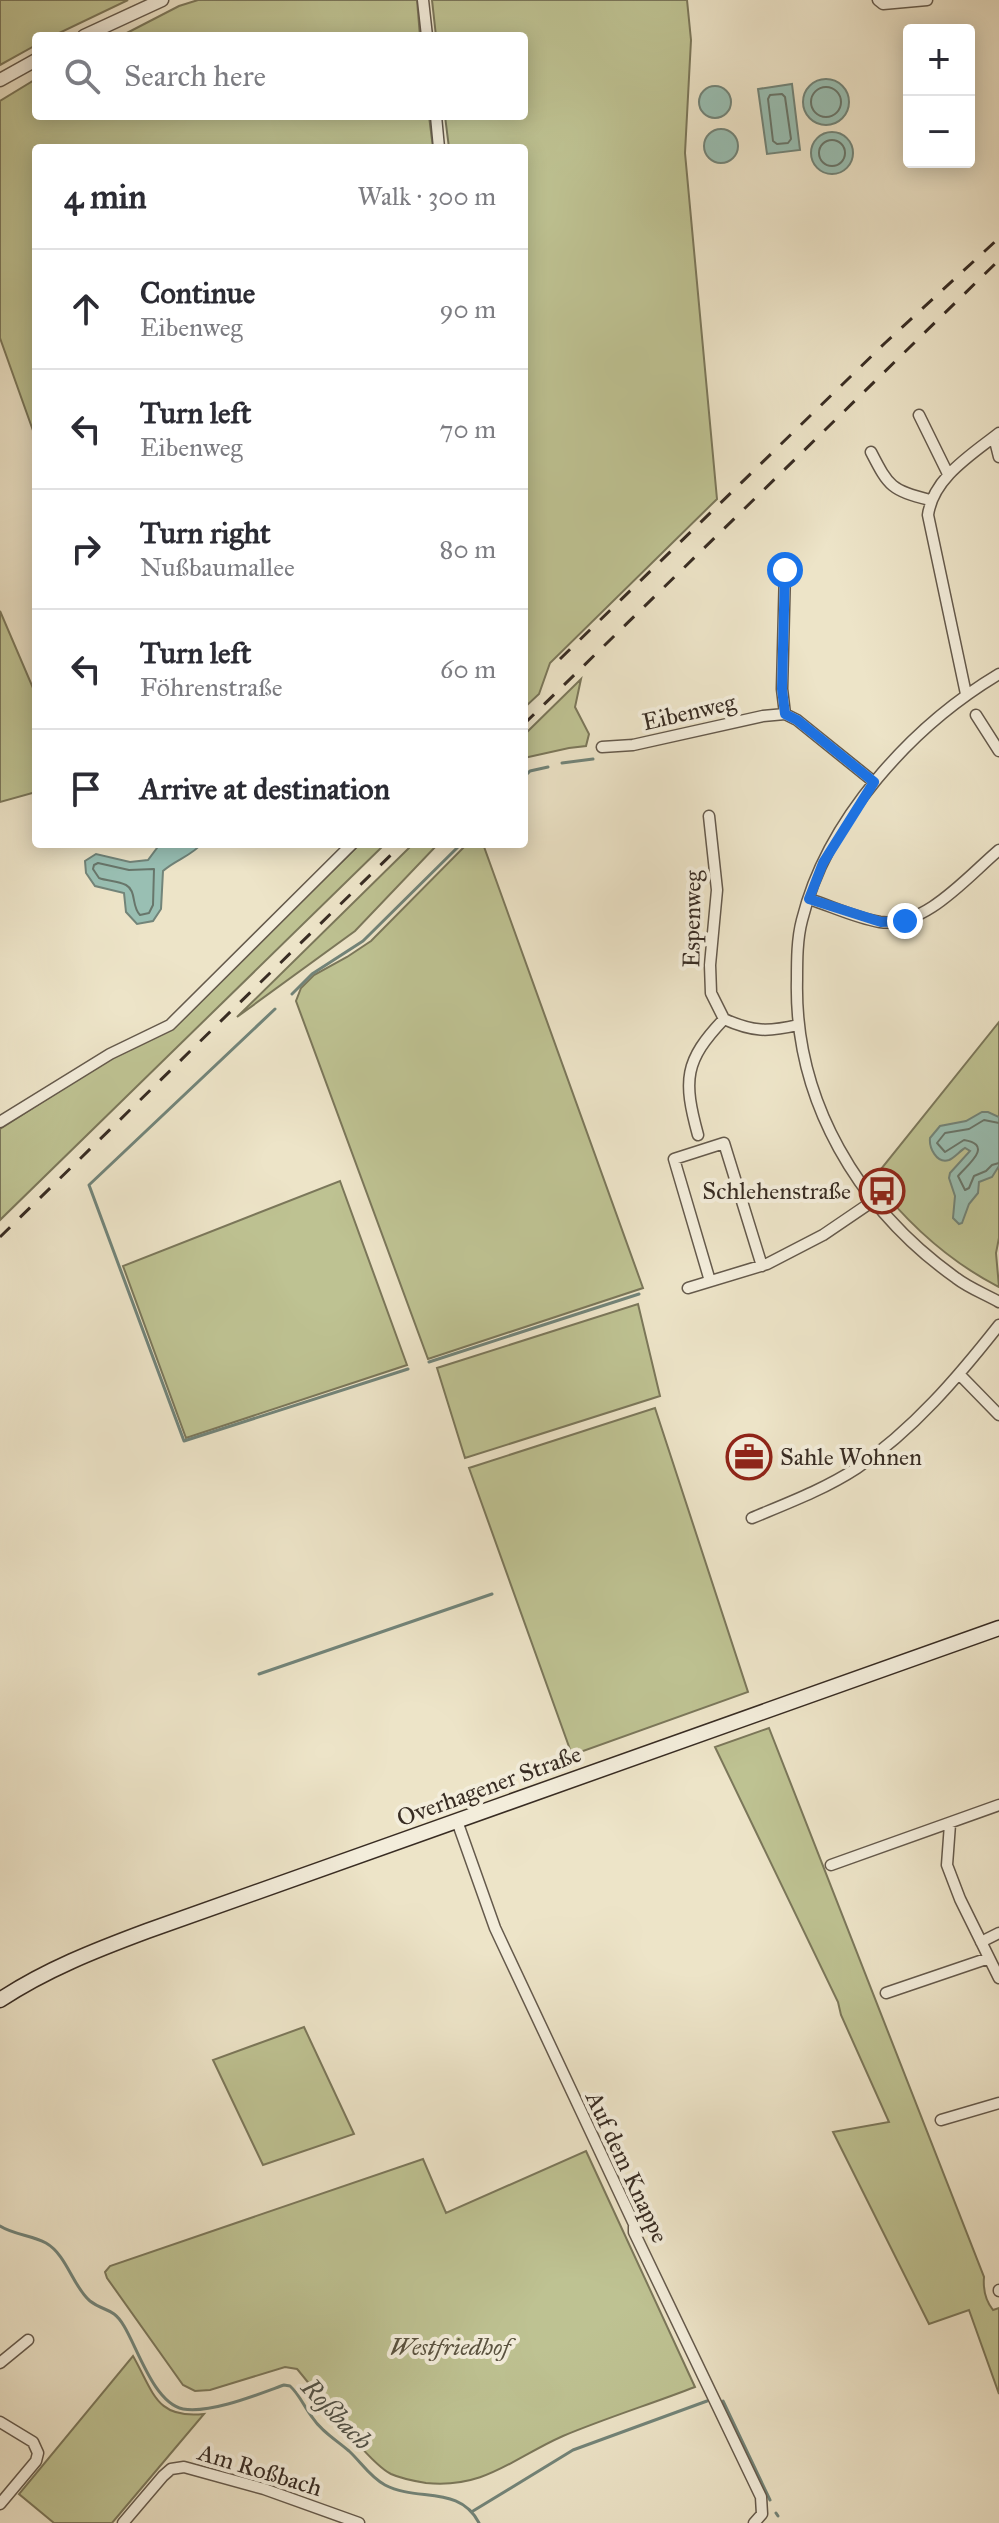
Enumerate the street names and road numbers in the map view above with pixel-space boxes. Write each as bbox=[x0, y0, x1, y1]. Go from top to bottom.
street label: Eibenweg bbox=[639, 687, 739, 737]
street label: Espenweg bbox=[676, 869, 708, 968]
street label: Overhagener Straße bbox=[393, 1739, 585, 1833]
street label: Auf dem Knappe bbox=[578, 2086, 675, 2247]
street label: Am Roßbach bbox=[193, 2437, 326, 2503]

